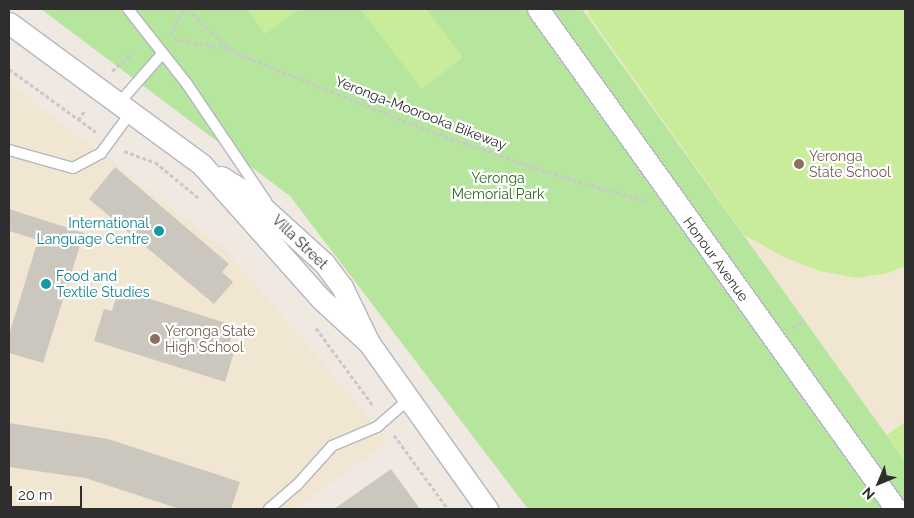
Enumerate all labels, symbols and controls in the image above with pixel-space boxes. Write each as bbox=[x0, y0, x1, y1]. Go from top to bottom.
street label: Yeronga-Moorooka Bikeway bbox=[333, 73, 509, 153]
place label: Yeronga State School bbox=[809, 148, 891, 180]
marker: Yeronga State School bbox=[793, 158, 805, 170]
park label: Yeronga Memorial Park bbox=[451, 170, 545, 202]
street label: Villa Street bbox=[269, 212, 331, 272]
street label: Honour Avenue bbox=[680, 213, 752, 305]
place label: International Language Centre bbox=[36, 215, 149, 248]
marker: International Language Centre bbox=[153, 225, 165, 237]
place label: Food and Textile Studies bbox=[56, 268, 149, 300]
marker: Food and Textile Studies bbox=[40, 278, 52, 290]
place label: Yeronga State High School bbox=[165, 323, 256, 356]
marker: Yeronga State High School bbox=[149, 333, 161, 345]
north arrow bbox=[854, 458, 904, 508]
scale bar bbox=[12, 476, 85, 508]
text: N bbox=[859, 484, 878, 503]
text: 20 m bbox=[18, 486, 53, 504]

